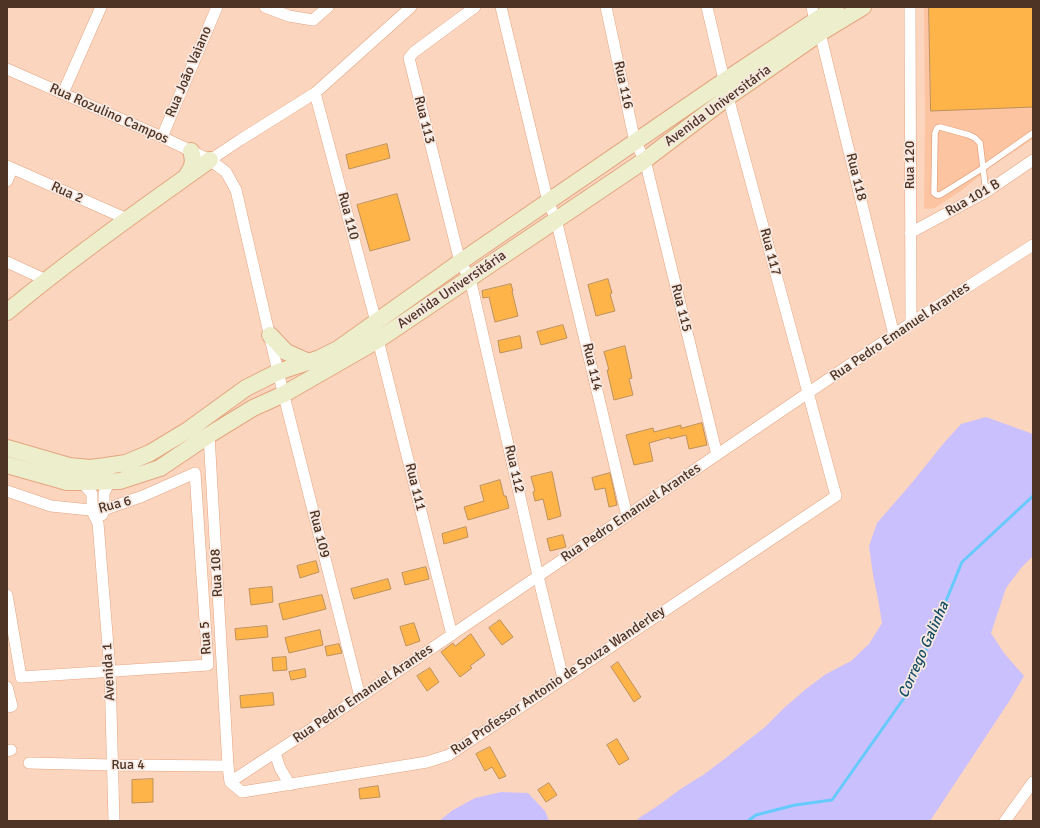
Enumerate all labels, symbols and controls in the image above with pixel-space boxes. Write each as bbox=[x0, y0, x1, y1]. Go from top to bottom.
street label: Rua João Vaiano bbox=[162, 24, 216, 120]
street label: Rua 116 bbox=[610, 59, 636, 111]
street label: Avenida Universitária bbox=[661, 62, 775, 150]
street label: Rua Rozulino Campos bbox=[47, 80, 171, 148]
street label: Rua 113 bbox=[410, 94, 438, 146]
street label: Rua 120 bbox=[902, 141, 918, 189]
street label: Rua 118 bbox=[842, 151, 870, 203]
street label: Rua 101 B bbox=[943, 176, 1003, 220]
street label: Rua 2 bbox=[48, 179, 86, 207]
street label: Rua 110 bbox=[334, 190, 362, 242]
street label: Rua 117 bbox=[756, 226, 784, 278]
street label: Avenida Universitária bbox=[394, 247, 510, 333]
street label: Rua Pedro Emanuel Arantes bbox=[827, 279, 973, 385]
street label: Rua 115 bbox=[667, 282, 695, 334]
street label: Rua 114 bbox=[578, 341, 606, 393]
street label: Rua 112 bbox=[500, 443, 528, 495]
street label: Rua Pedro Emanuel Arantes bbox=[558, 460, 704, 566]
street label: Rua 111 bbox=[401, 461, 429, 513]
street label: Rua 6 bbox=[97, 493, 133, 517]
street label: Rua 109 bbox=[305, 508, 333, 560]
street label: Rua 108 bbox=[207, 548, 227, 598]
water label: Corrego Galinha bbox=[895, 599, 953, 701]
street label: Rua Professor Antonio de Souza Wanderley bbox=[448, 603, 668, 759]
street label: Rua 5 bbox=[196, 621, 216, 655]
street label: Rua Pedro Emanuel Arantes bbox=[290, 641, 436, 747]
street label: Avenida 1 bbox=[99, 643, 119, 701]
street label: Rua 4 bbox=[111, 757, 145, 773]

